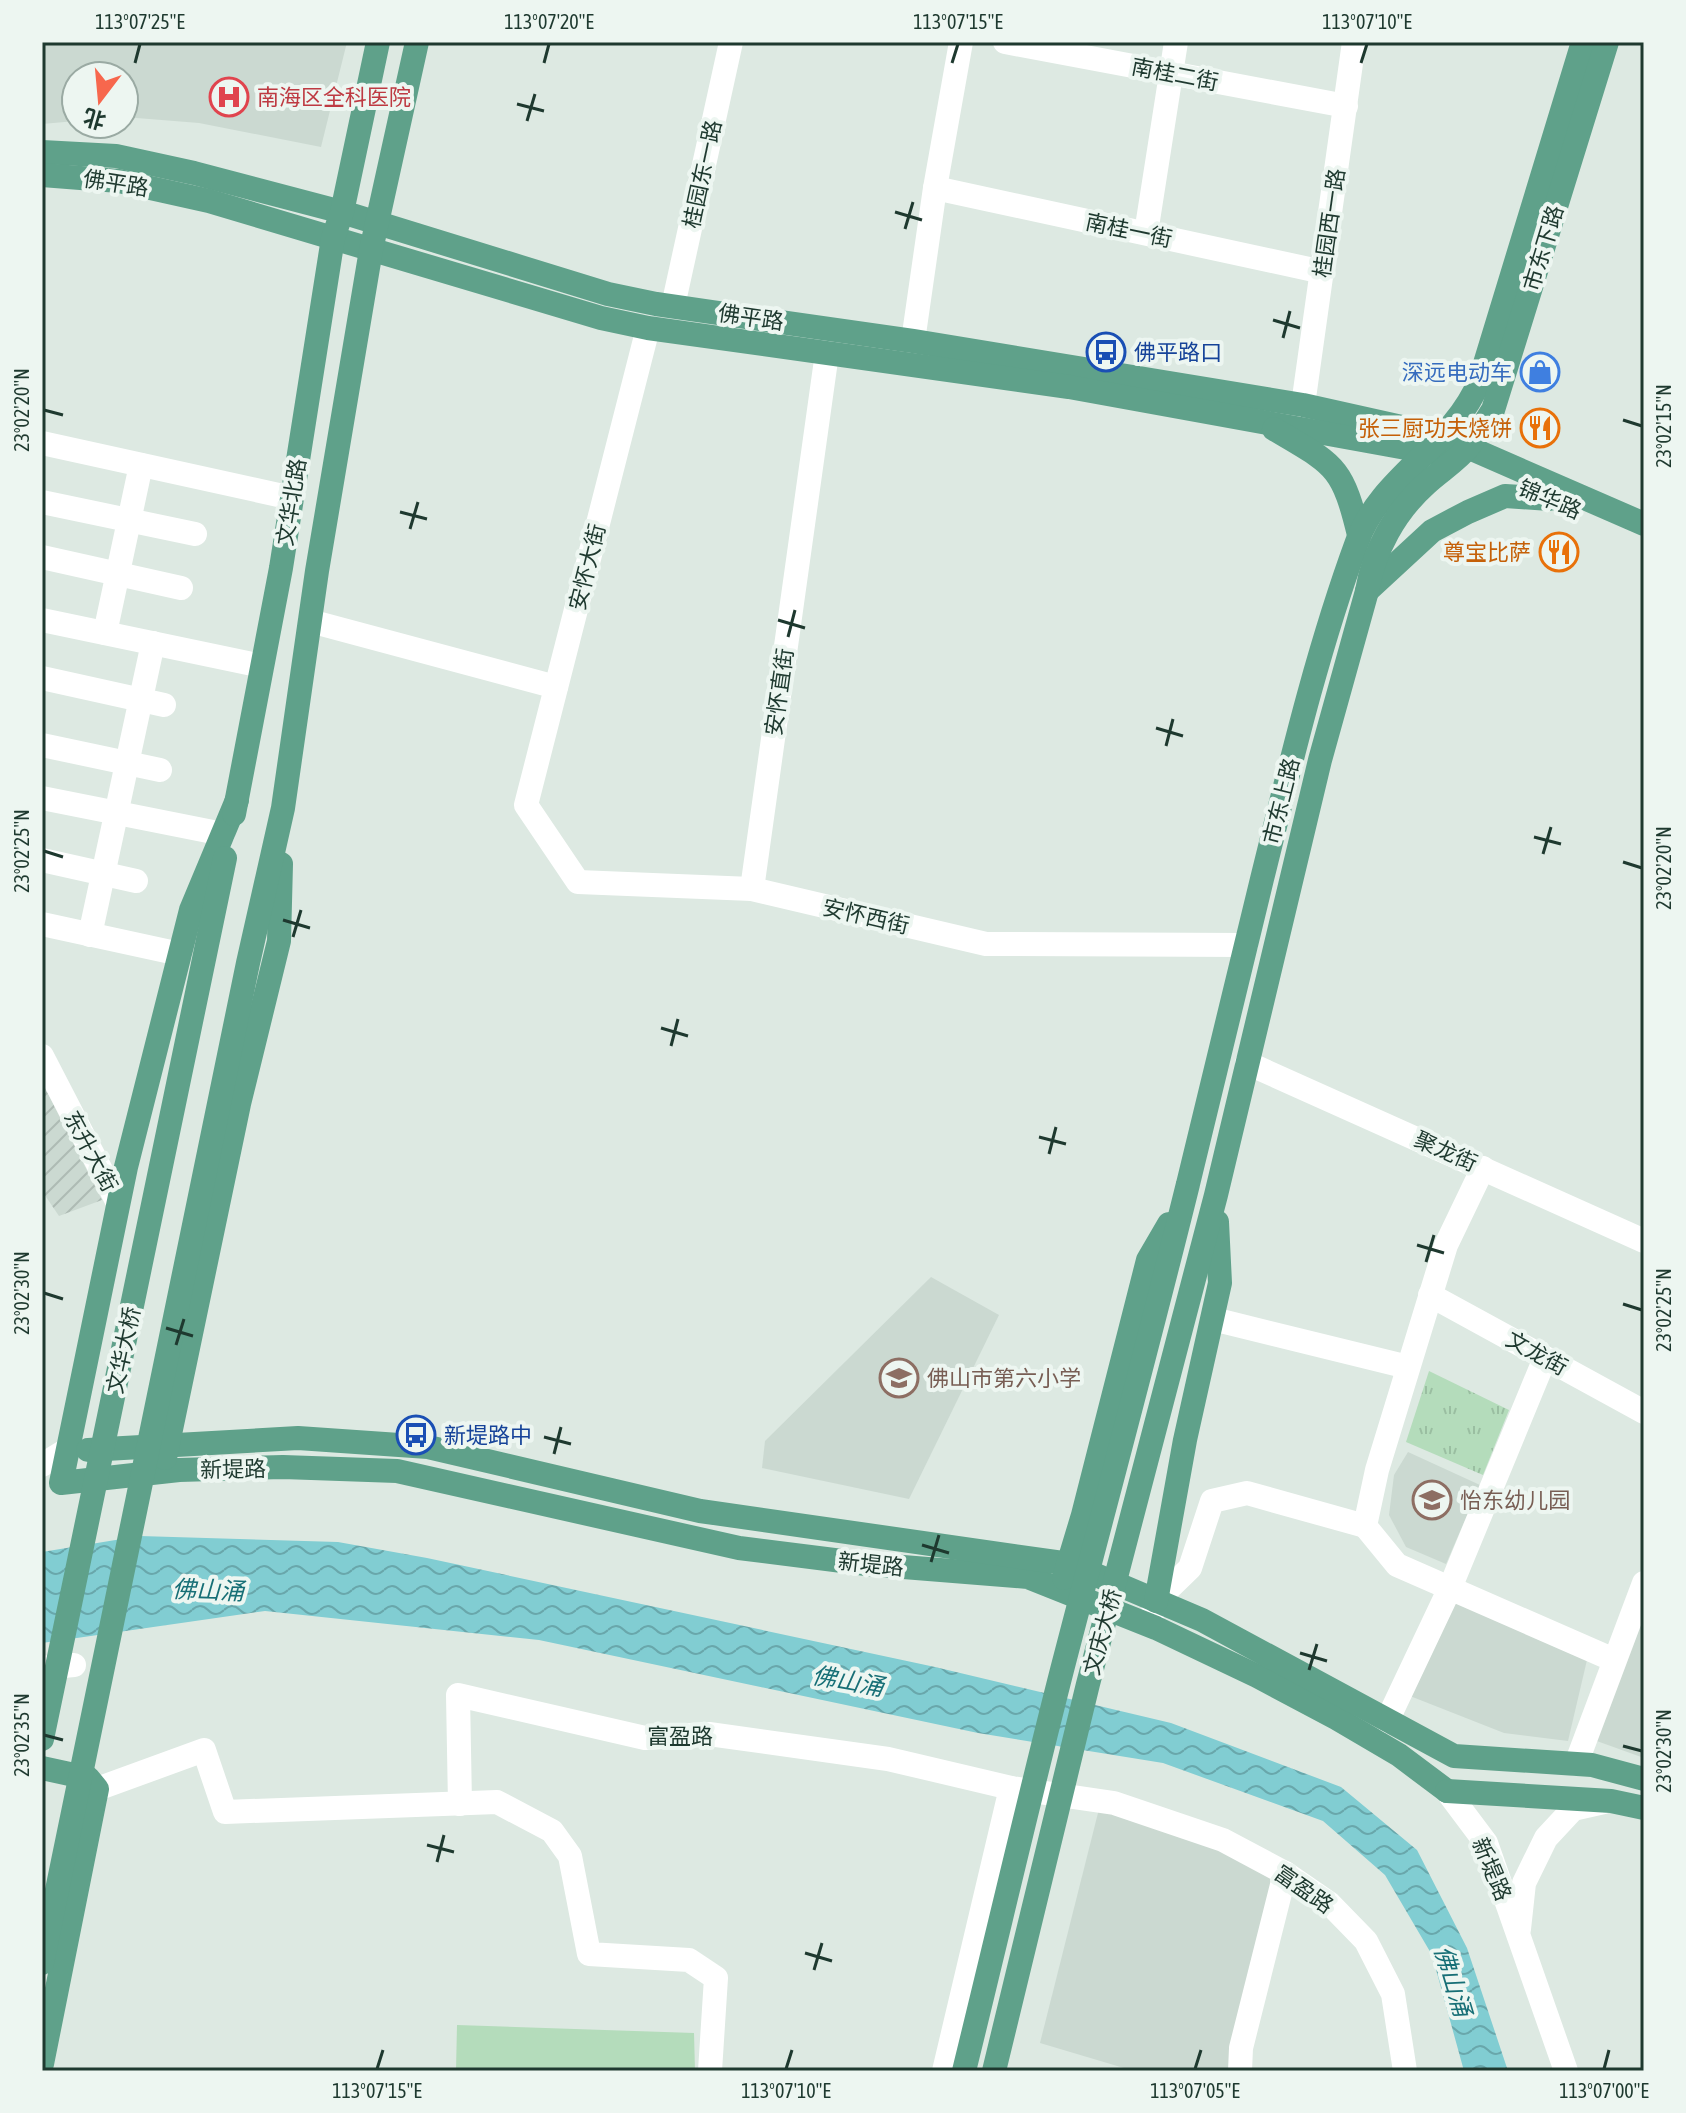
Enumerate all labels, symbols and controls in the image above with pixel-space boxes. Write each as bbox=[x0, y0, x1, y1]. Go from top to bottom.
text: 113°07'25"E bbox=[95, 10, 185, 33]
text: 113°07'20"E bbox=[504, 10, 594, 33]
text: 113°07'15"E bbox=[913, 10, 1003, 33]
text: 113°07'10"E bbox=[1322, 10, 1412, 33]
street label: 南桂二街 bbox=[1129, 53, 1221, 95]
north arrow bbox=[60, 60, 140, 140]
hospital icon: 南海区全科医院 bbox=[208, 76, 250, 118]
place label: 南海区全科医院 bbox=[257, 84, 411, 110]
text: 北 bbox=[80, 104, 109, 135]
street label: 桂园东一路 bbox=[678, 117, 726, 231]
street label: 佛平路 bbox=[81, 165, 151, 201]
street label: 桂园西一路 bbox=[1308, 167, 1350, 279]
street label: 市东下路 bbox=[1518, 202, 1568, 294]
street label: 南桂一街 bbox=[1083, 208, 1175, 252]
street label: 佛平路 bbox=[717, 300, 785, 334]
bus stop icon: 佛平路口 bbox=[1085, 331, 1127, 373]
place label: 佛平路口 bbox=[1134, 339, 1222, 365]
shop icon: 深远电动车 bbox=[1519, 351, 1561, 393]
place label: 深远电动车 bbox=[1402, 359, 1512, 385]
text: 23°02'20"N bbox=[10, 368, 33, 452]
text: 23°02'15"N bbox=[1652, 384, 1675, 468]
restaurant icon: 张三厨功夫烧饼 bbox=[1519, 407, 1561, 449]
place label: 张三厨功夫烧饼 bbox=[1358, 415, 1512, 441]
street label: 文华北路 bbox=[271, 457, 311, 547]
street label: 锦华路 bbox=[1515, 474, 1585, 524]
street label: 安怀大街 bbox=[564, 521, 610, 613]
restaurant icon: 尊宝比萨 bbox=[1538, 531, 1580, 573]
place label: 尊宝比萨 bbox=[1443, 539, 1531, 565]
street label: 安怀直街 bbox=[760, 647, 798, 737]
street label: 市东上路 bbox=[1258, 755, 1304, 847]
text: 23°02'25"N bbox=[10, 809, 33, 893]
text: 23°02'20"N bbox=[1652, 826, 1675, 910]
street label: 安怀西街 bbox=[820, 893, 912, 939]
street label: 东升大街 bbox=[59, 1106, 123, 1196]
street label: 聚龙街 bbox=[1411, 1126, 1481, 1176]
text: 23°02'30"N bbox=[10, 1251, 33, 1335]
text: 23°02'25"N bbox=[1652, 1268, 1675, 1352]
street label: 文华大桥 bbox=[101, 1304, 145, 1396]
street label: 文龙街 bbox=[1502, 1326, 1572, 1380]
school or university icon: 佛山市第六小学 bbox=[878, 1357, 920, 1399]
place label: 佛山市第六小学 bbox=[927, 1365, 1081, 1391]
bus stop icon: 新堤路中 bbox=[395, 1414, 437, 1456]
place label: 新堤路中 bbox=[444, 1422, 532, 1448]
street label: 新堤路 bbox=[200, 1455, 266, 1483]
school or university icon: 怡东幼儿园 bbox=[1411, 1479, 1453, 1521]
place label: 怡东幼儿园 bbox=[1460, 1487, 1570, 1513]
street label: 新堤路 bbox=[837, 1548, 905, 1580]
water label: 佛山涌 bbox=[172, 1575, 247, 1605]
street label: 文庆大桥 bbox=[1078, 1586, 1126, 1678]
water label: 佛山涌 bbox=[810, 1661, 889, 1701]
text: 23°02'35"N bbox=[10, 1693, 33, 1777]
text: 23°02'30"N bbox=[1652, 1709, 1675, 1793]
street label: 富盈路 bbox=[647, 1723, 713, 1749]
street label: 新堤路 bbox=[1467, 1834, 1517, 1904]
street label: 富盈路 bbox=[1270, 1859, 1338, 1919]
water label: 佛山涌 bbox=[1430, 1943, 1477, 2022]
text: 113°07'15"E bbox=[332, 2079, 422, 2102]
text: 113°07'10"E bbox=[741, 2079, 831, 2102]
text: 113°07'05"E bbox=[1150, 2079, 1240, 2102]
text: 113°07'00"E bbox=[1559, 2079, 1649, 2102]

